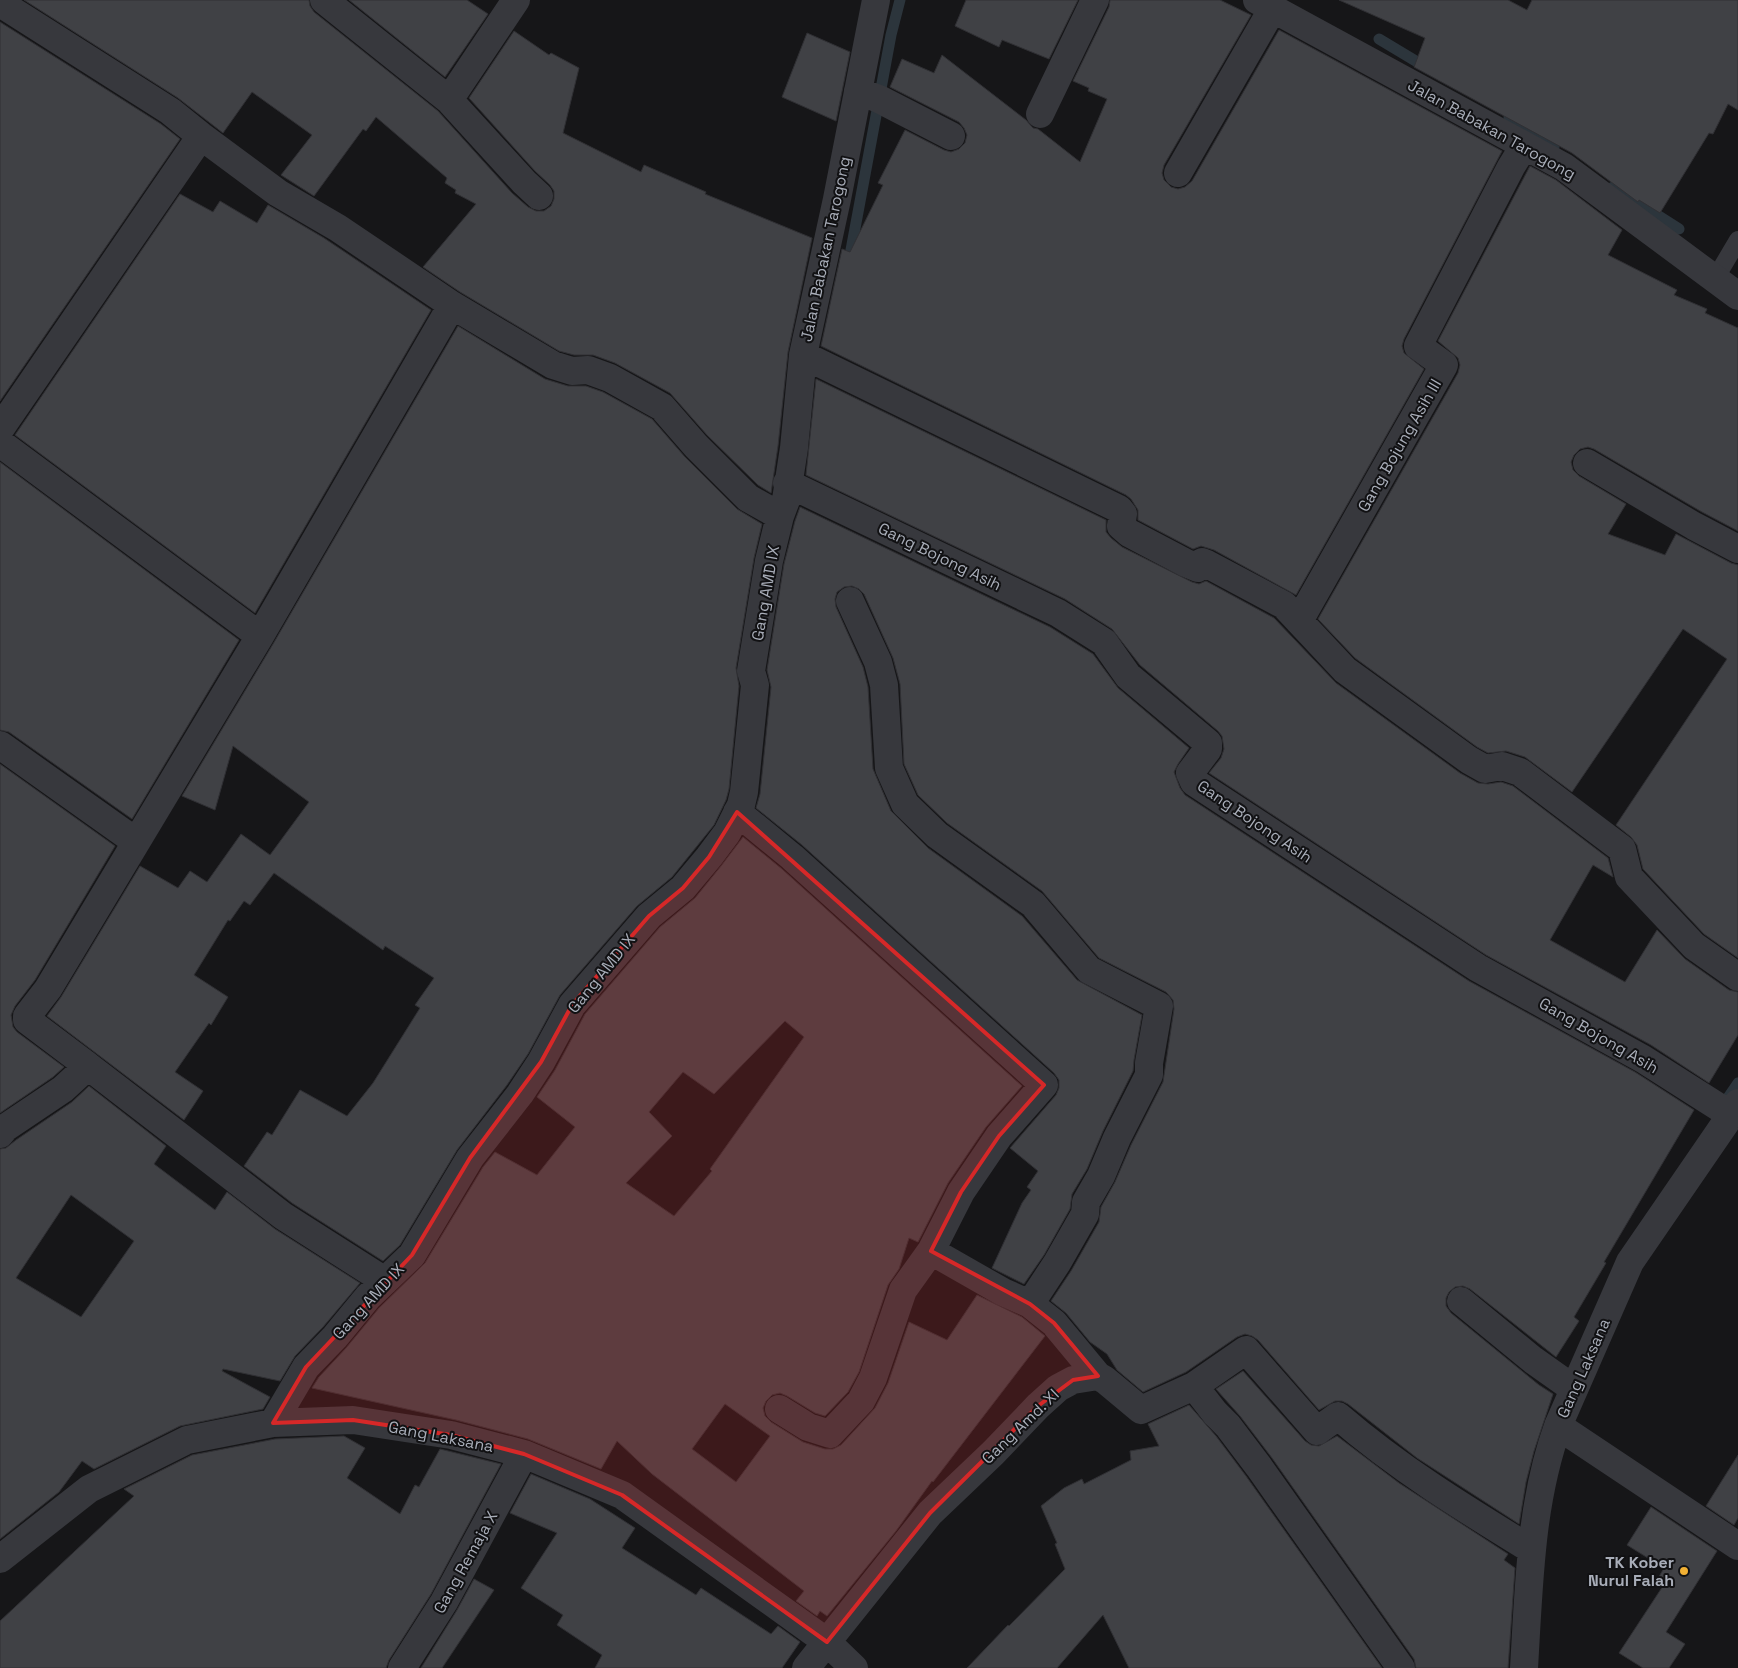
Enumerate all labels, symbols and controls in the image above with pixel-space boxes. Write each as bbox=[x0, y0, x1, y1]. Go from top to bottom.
street label: Jalan Babakan Tarogong bbox=[1404, 74, 1579, 184]
street label: Jalan Babakan Tarogong bbox=[796, 155, 855, 344]
street label: Gang Bojung Asih III bbox=[1353, 375, 1446, 516]
street label: Gang Bojong Asih bbox=[875, 518, 1005, 595]
street label: Gang AMD IX bbox=[747, 544, 784, 642]
street label: Gang Bojong Asih bbox=[1193, 775, 1316, 868]
street label: Gang AMD IX bbox=[563, 929, 640, 1017]
street label: Gang Bojong Asih bbox=[1535, 993, 1662, 1078]
street label: Gang AMD IX bbox=[328, 1259, 409, 1344]
street label: Gang Laksana bbox=[1552, 1315, 1615, 1421]
street label: Gang Amd. XI bbox=[977, 1384, 1063, 1469]
street label: Gang Laksana bbox=[386, 1416, 495, 1457]
street label: Gang Remaja X bbox=[429, 1507, 502, 1617]
place label: TK Kober Nurul Falah bbox=[1588, 1552, 1674, 1591]
marker: TK Kober Nurul Falah bbox=[1678, 1565, 1690, 1577]

